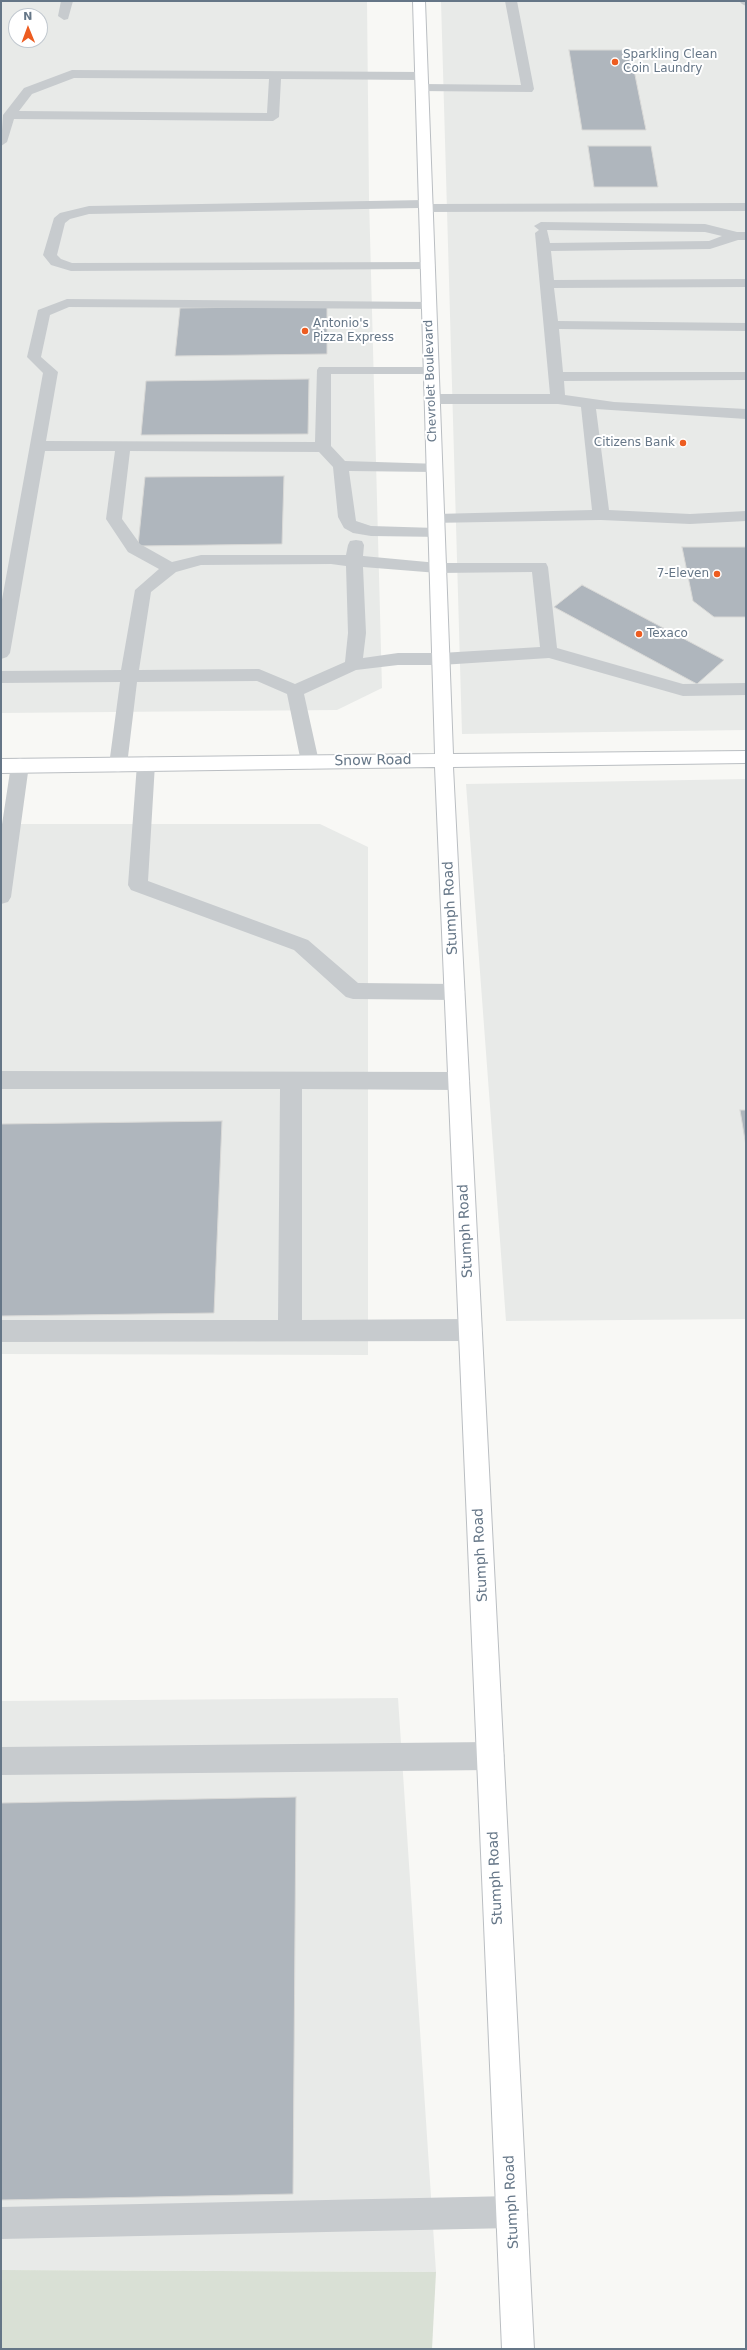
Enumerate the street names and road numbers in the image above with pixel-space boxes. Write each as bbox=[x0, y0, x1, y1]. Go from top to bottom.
street label: Chevrolet Boulevard bbox=[422, 320, 440, 442]
street label: Snow Road bbox=[334, 752, 412, 770]
street label: Stumph Road bbox=[440, 861, 462, 955]
street label: Stumph Road bbox=[455, 1184, 477, 1278]
street label: Stumph Road bbox=[470, 1508, 492, 1602]
street label: Stumph Road bbox=[485, 1831, 507, 1925]
street label: Stumph Road bbox=[501, 2155, 523, 2249]

